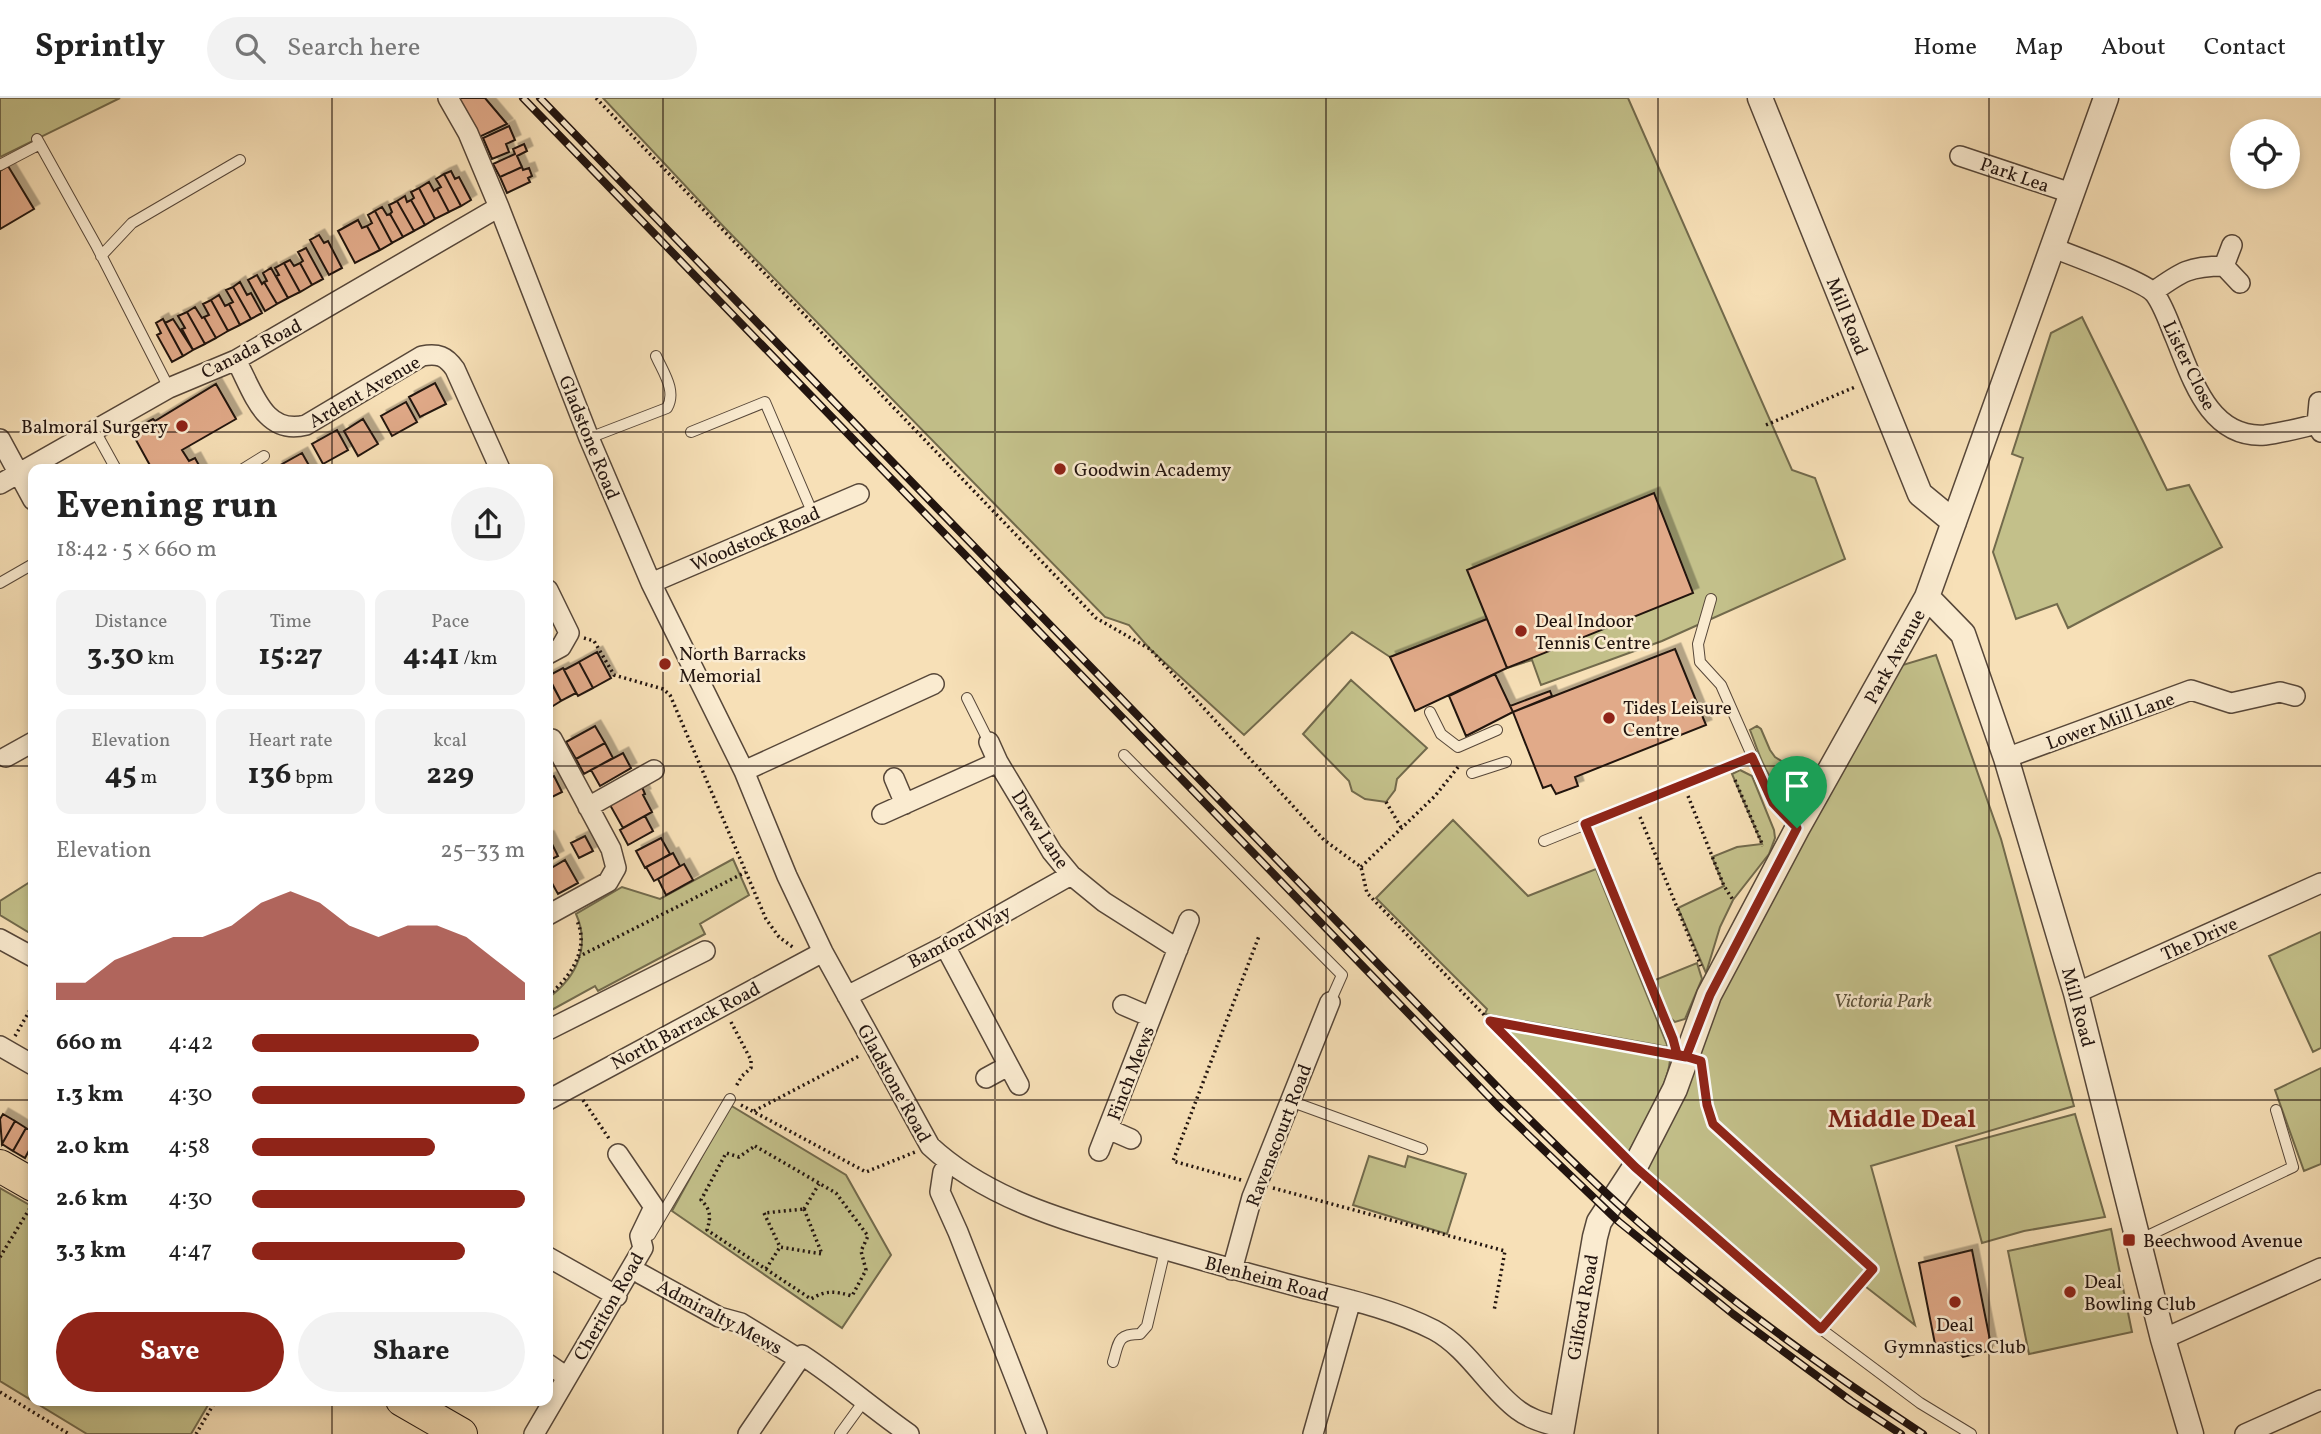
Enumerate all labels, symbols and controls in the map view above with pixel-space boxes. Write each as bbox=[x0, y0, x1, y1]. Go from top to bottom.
search box bbox=[207, 17, 697, 80]
text: Sprintly bbox=[35, 25, 165, 71]
icon: search bbox=[231, 29, 269, 67]
text: Search here bbox=[287, 30, 420, 66]
text: Home bbox=[1913, 31, 1977, 65]
text: Map bbox=[2015, 31, 2063, 65]
text: About bbox=[2101, 31, 2166, 65]
text: Contact bbox=[2204, 31, 2286, 65]
map controls bbox=[2230, 119, 2300, 189]
button: locate bbox=[2230, 119, 2300, 189]
street label: Park Lea bbox=[1976, 152, 2052, 200]
street label: Mill Road bbox=[1819, 274, 1873, 359]
street label: Canada Road bbox=[197, 313, 307, 386]
street label: Lister Close bbox=[2155, 317, 2221, 415]
street label: Ardent Avenue bbox=[304, 350, 426, 435]
street label: Gladstone Road bbox=[551, 372, 625, 504]
place label: Balmoral Surgery bbox=[21, 415, 168, 441]
marker: Balmoral Surgery bbox=[174, 418, 190, 434]
place label: Goodwin Academy bbox=[1074, 458, 1231, 484]
marker: Goodwin Academy bbox=[1052, 461, 1068, 477]
text: Evening run bbox=[56, 481, 278, 534]
button: share bbox=[451, 487, 525, 561]
street label: Woodstock Road bbox=[687, 501, 824, 579]
text: 18:42 · 5 × 660 m bbox=[56, 534, 217, 566]
street label: Park Avenue bbox=[1859, 605, 1933, 709]
text: Distance bbox=[94, 609, 167, 635]
text: Time bbox=[270, 609, 311, 635]
text: Pace bbox=[431, 609, 469, 635]
place label: Deal Indoor Tennis Centre bbox=[1535, 609, 1651, 657]
marker: Deal Indoor Tennis Centre bbox=[1513, 623, 1529, 639]
text: 3.30 bbox=[87, 635, 144, 677]
text: 15:27 bbox=[258, 635, 323, 677]
text: 4:41 bbox=[403, 635, 460, 677]
place label: North Barracks Memorial bbox=[679, 642, 806, 690]
text: km bbox=[144, 646, 175, 672]
text: /km bbox=[460, 646, 498, 672]
marker: North Barracks Memorial bbox=[657, 656, 673, 672]
street label: Lower Mill Lane bbox=[2043, 687, 2179, 757]
place label: Tides Leisure Centre bbox=[1623, 696, 1732, 744]
marker: Tides Leisure Centre bbox=[1601, 710, 1617, 726]
text: Elevation bbox=[91, 728, 170, 754]
text: Heart rate bbox=[249, 728, 332, 754]
text: kcal bbox=[433, 728, 467, 754]
text: 45 bbox=[104, 754, 137, 796]
text: 136 bbox=[248, 754, 291, 796]
text: 229 bbox=[426, 754, 474, 796]
pin bbox=[1767, 756, 1827, 828]
text: m bbox=[137, 765, 157, 791]
text: bpm bbox=[291, 765, 333, 791]
icon: arrive bbox=[1778, 767, 1816, 805]
street label: Drew Lane bbox=[1004, 786, 1074, 875]
text: Elevation bbox=[56, 835, 152, 867]
text: 25–33 m bbox=[440, 835, 525, 867]
street label: Bamford Way bbox=[904, 900, 1016, 976]
street label: The Drive bbox=[2157, 911, 2242, 968]
street label: Mill Road bbox=[2054, 965, 2100, 1050]
street label: North Barrack Road bbox=[607, 976, 765, 1077]
park label: Victoria Park bbox=[1834, 989, 1932, 1015]
street label: Gladstone Road bbox=[850, 1020, 937, 1148]
street label: Finch Mews bbox=[1102, 1023, 1162, 1125]
text: 660 m bbox=[56, 1027, 122, 1059]
text: 4:42 bbox=[168, 1027, 213, 1059]
street label: Ravenscourt Road bbox=[1241, 1061, 1319, 1211]
text: 1.3 km bbox=[56, 1079, 124, 1111]
text: 4:30 bbox=[168, 1079, 212, 1111]
district label: Middle Deal bbox=[1828, 1102, 1976, 1138]
text: 2.0 km bbox=[56, 1131, 129, 1163]
text: 4:58 bbox=[168, 1131, 210, 1163]
text: 2.6 km bbox=[56, 1183, 128, 1215]
text: 4:30 bbox=[168, 1183, 212, 1215]
place label: Beechwood Avenue bbox=[2143, 1229, 2303, 1255]
marker: Beechwood Avenue bbox=[2121, 1232, 2137, 1248]
text: 3.3 km bbox=[56, 1235, 126, 1267]
text: 4:47 bbox=[168, 1235, 212, 1267]
street label: Cheriton Road bbox=[568, 1248, 651, 1366]
street label: Blenheim Road bbox=[1202, 1251, 1331, 1309]
street label: Gilford Road bbox=[1562, 1252, 1606, 1362]
place label: Deal Bowling Club bbox=[2084, 1270, 2196, 1318]
street label: Admiralty Mews bbox=[652, 1274, 786, 1362]
marker: Deal Bowling Club bbox=[2062, 1284, 2078, 1300]
marker: Deal Gymnastics Club bbox=[1947, 1294, 1963, 1310]
button: Save bbox=[56, 1312, 284, 1392]
button: Share bbox=[298, 1312, 525, 1392]
place label: Deal Gymnastics Club bbox=[1884, 1313, 2026, 1361]

